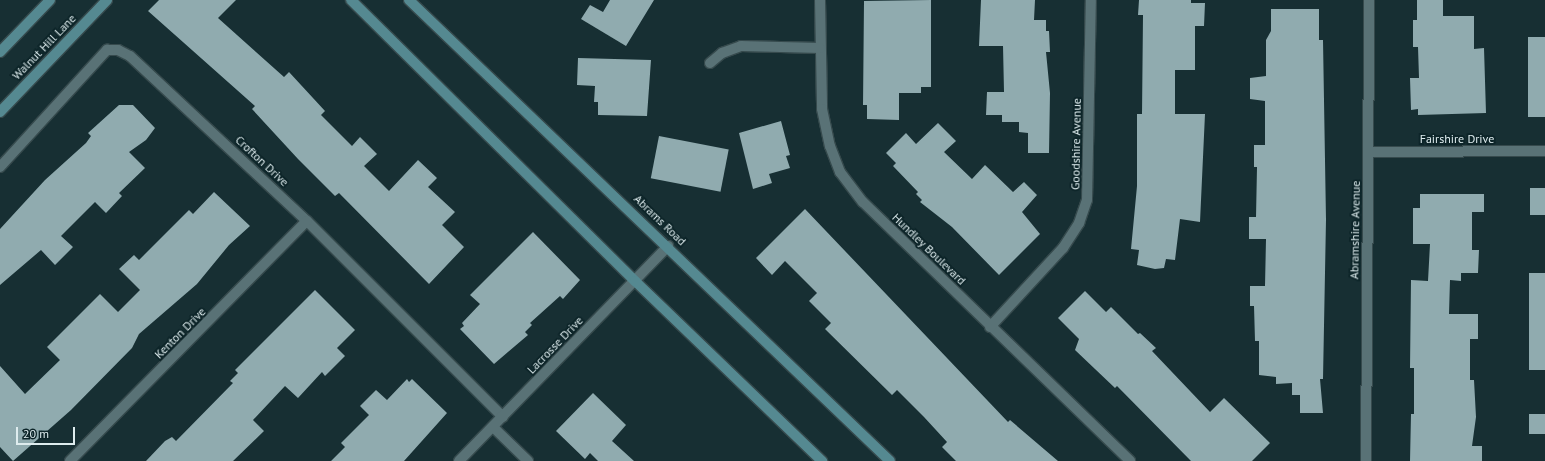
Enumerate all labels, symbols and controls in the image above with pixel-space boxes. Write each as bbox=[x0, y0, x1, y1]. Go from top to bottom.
street label: Walnut Hill Lane bbox=[9, 11, 79, 83]
street label: Goodshire Avenue bbox=[1068, 98, 1084, 190]
street label: Fairshire Drive bbox=[1420, 132, 1494, 146]
street label: Crofton Drive bbox=[232, 133, 292, 189]
street label: Abramshire Avenue bbox=[1347, 180, 1363, 280]
street label: Abrams Road bbox=[631, 192, 689, 248]
street label: Hundley Boulevard bbox=[889, 210, 969, 288]
street label: Kenton Drive bbox=[151, 304, 209, 362]
street label: Lacrosse Drive bbox=[524, 313, 586, 377]
scale bar bbox=[18, 419, 77, 445]
text: 20 m bbox=[23, 426, 49, 441]

